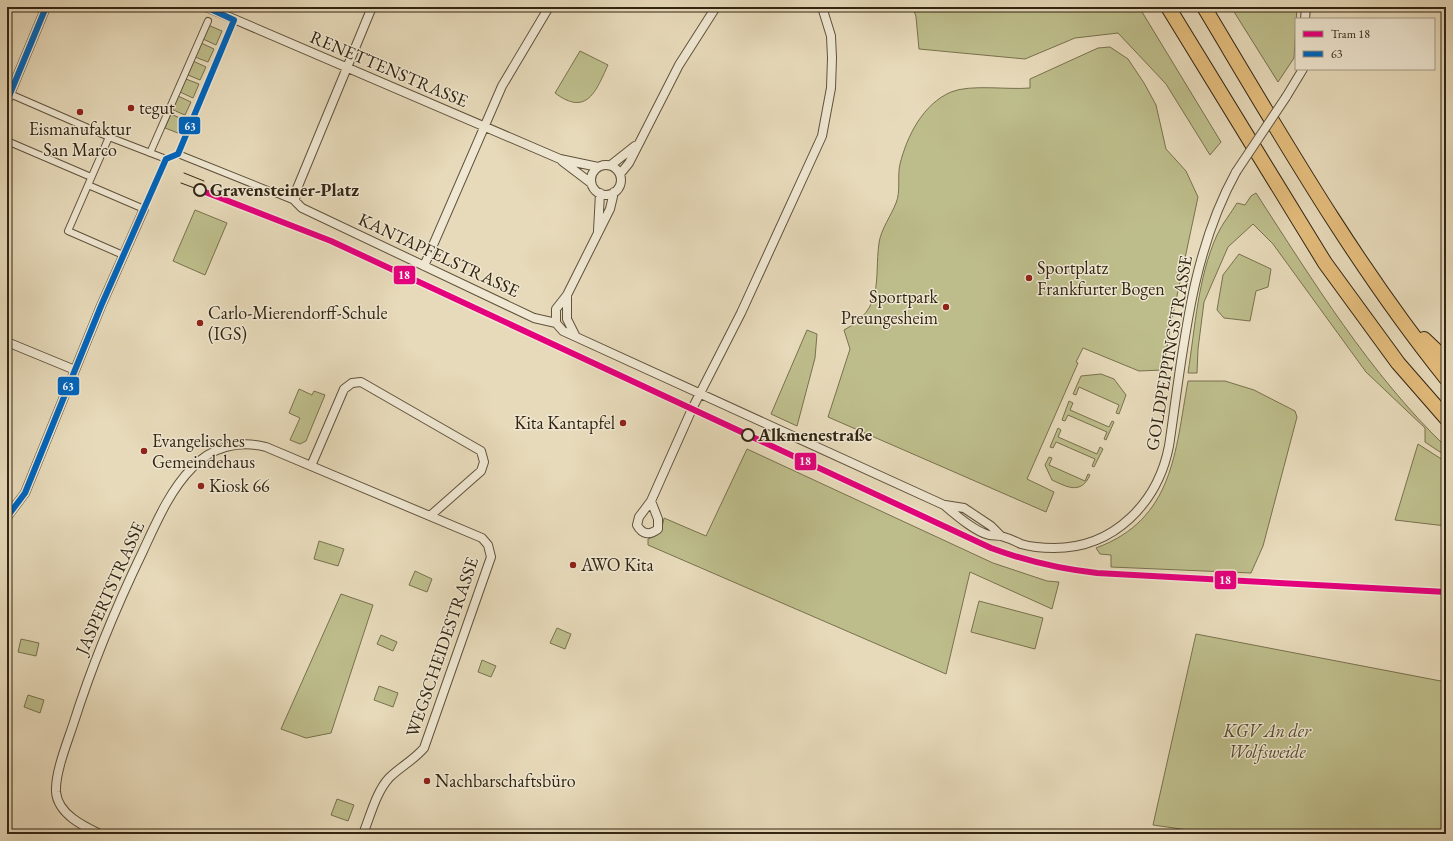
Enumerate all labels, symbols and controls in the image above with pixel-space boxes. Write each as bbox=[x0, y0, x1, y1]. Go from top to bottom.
legend bbox=[1295, 18, 1435, 70]
street label: RENETTENSTRASSE bbox=[307, 25, 472, 112]
text: Tram 18 bbox=[1331, 26, 1370, 42]
text: 63 bbox=[1331, 46, 1343, 62]
place label: tegut bbox=[139, 96, 175, 119]
marker: tegut bbox=[126, 103, 136, 113]
marker: Eismanufaktur San Marco bbox=[75, 107, 85, 117]
line badge: 63 bbox=[178, 116, 201, 135]
place label: Eismanufaktur San Marco bbox=[29, 117, 131, 161]
text: 63 bbox=[184, 119, 196, 133]
place label: Gravensteiner-Platz bbox=[210, 178, 359, 201]
marker: Gravensteiner-Platz bbox=[193, 183, 207, 197]
street label: KANTAPFELSTRASSE bbox=[355, 207, 523, 302]
street label: GOLDPEPPINGSTRASSE bbox=[1140, 254, 1197, 452]
place label: Sportplatz Frankfurter Bogen bbox=[1037, 256, 1165, 300]
line badge: 18 bbox=[393, 265, 416, 285]
text: 18 bbox=[398, 268, 410, 282]
marker: Sportplatz Frankfurter Bogen bbox=[1024, 273, 1034, 283]
place label: Sportpark Preungesheim bbox=[841, 285, 939, 329]
place label: Carlo-Mierendorff-Schule (IGS) bbox=[208, 301, 387, 345]
marker: Sportpark Preungesheim bbox=[941, 302, 951, 312]
marker: Carlo-Mierendorff-Schule (IGS) bbox=[195, 318, 205, 328]
line badge: 63 bbox=[57, 376, 80, 396]
text: 63 bbox=[62, 379, 74, 393]
place label: Kita Kantapfel bbox=[514, 411, 615, 434]
marker: Kita Kantapfel bbox=[618, 418, 628, 428]
place label: Alkmenestraße bbox=[757, 423, 873, 446]
marker: Alkmenestraße bbox=[741, 428, 755, 442]
place label: Evangelisches Gemeindehaus bbox=[152, 429, 255, 473]
marker: Evangelisches Gemeindehaus bbox=[139, 446, 149, 456]
line badge: 18 bbox=[794, 452, 817, 471]
text: 18 bbox=[799, 454, 811, 468]
place label: Kiosk 66 bbox=[209, 474, 270, 497]
marker: Kiosk 66 bbox=[196, 481, 206, 491]
street label: JASPERTSTRASSE bbox=[69, 518, 149, 660]
place label: AWO Kita bbox=[580, 553, 654, 576]
street label: WEGSCHEIDESTRASSE bbox=[400, 554, 483, 740]
marker: AWO Kita bbox=[568, 560, 578, 570]
line badge: 18 bbox=[1214, 570, 1237, 590]
text: 18 bbox=[1219, 573, 1231, 587]
park label: KGV An der Wolfsweide bbox=[1222, 719, 1312, 764]
place label: Nachbarschaftsbüro bbox=[435, 769, 576, 792]
marker: Nachbarschaftsbüro bbox=[422, 776, 432, 786]

